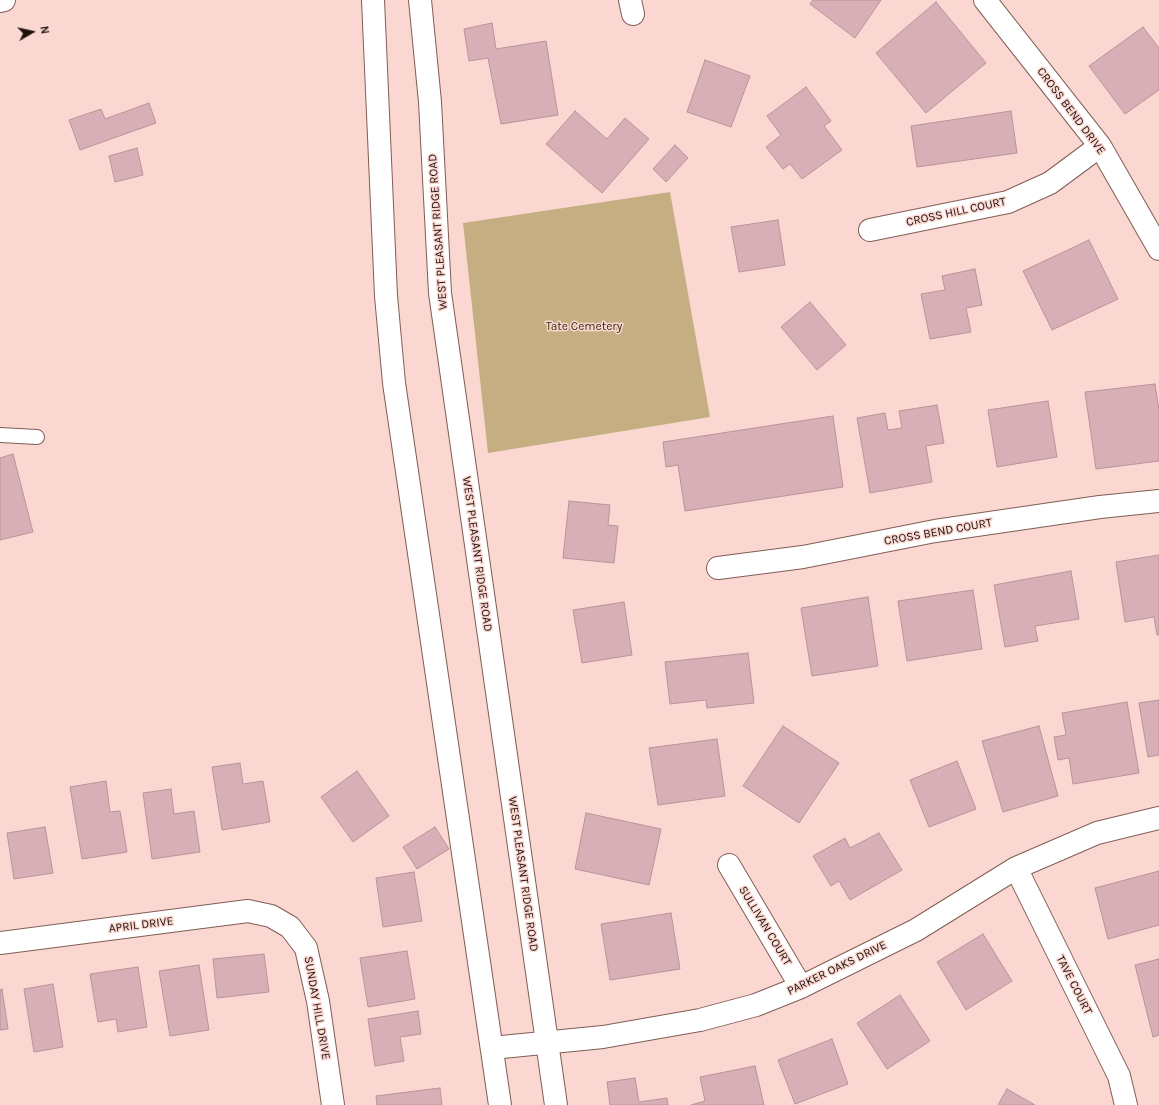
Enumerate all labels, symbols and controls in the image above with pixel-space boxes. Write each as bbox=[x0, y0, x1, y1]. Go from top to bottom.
north arrow bbox=[12, 12, 52, 52]
text: N bbox=[37, 25, 51, 35]
street label: CROSS BEND DRIVE bbox=[1034, 65, 1108, 157]
street label: WEST PLEASANT RIDGE ROAD bbox=[425, 153, 451, 311]
street label: CROSS HILL COURT bbox=[905, 194, 1007, 230]
park label: Tate Cemetery bbox=[546, 320, 622, 334]
street label: WEST PLEASANT RIDGE ROAD bbox=[459, 475, 495, 633]
street label: CROSS BEND COURT bbox=[883, 515, 993, 549]
street label: WEST PLEASANT RIDGE ROAD bbox=[505, 795, 541, 953]
street label: SULLIVAN COURT bbox=[736, 884, 794, 968]
street label: APRIL DRIVE bbox=[108, 914, 174, 936]
street label: PARKER OAKS DRIVE bbox=[785, 938, 889, 998]
street label: TAVE COURT bbox=[1053, 953, 1095, 1017]
street label: SUNDAY HILL DRIVE bbox=[301, 955, 333, 1061]

